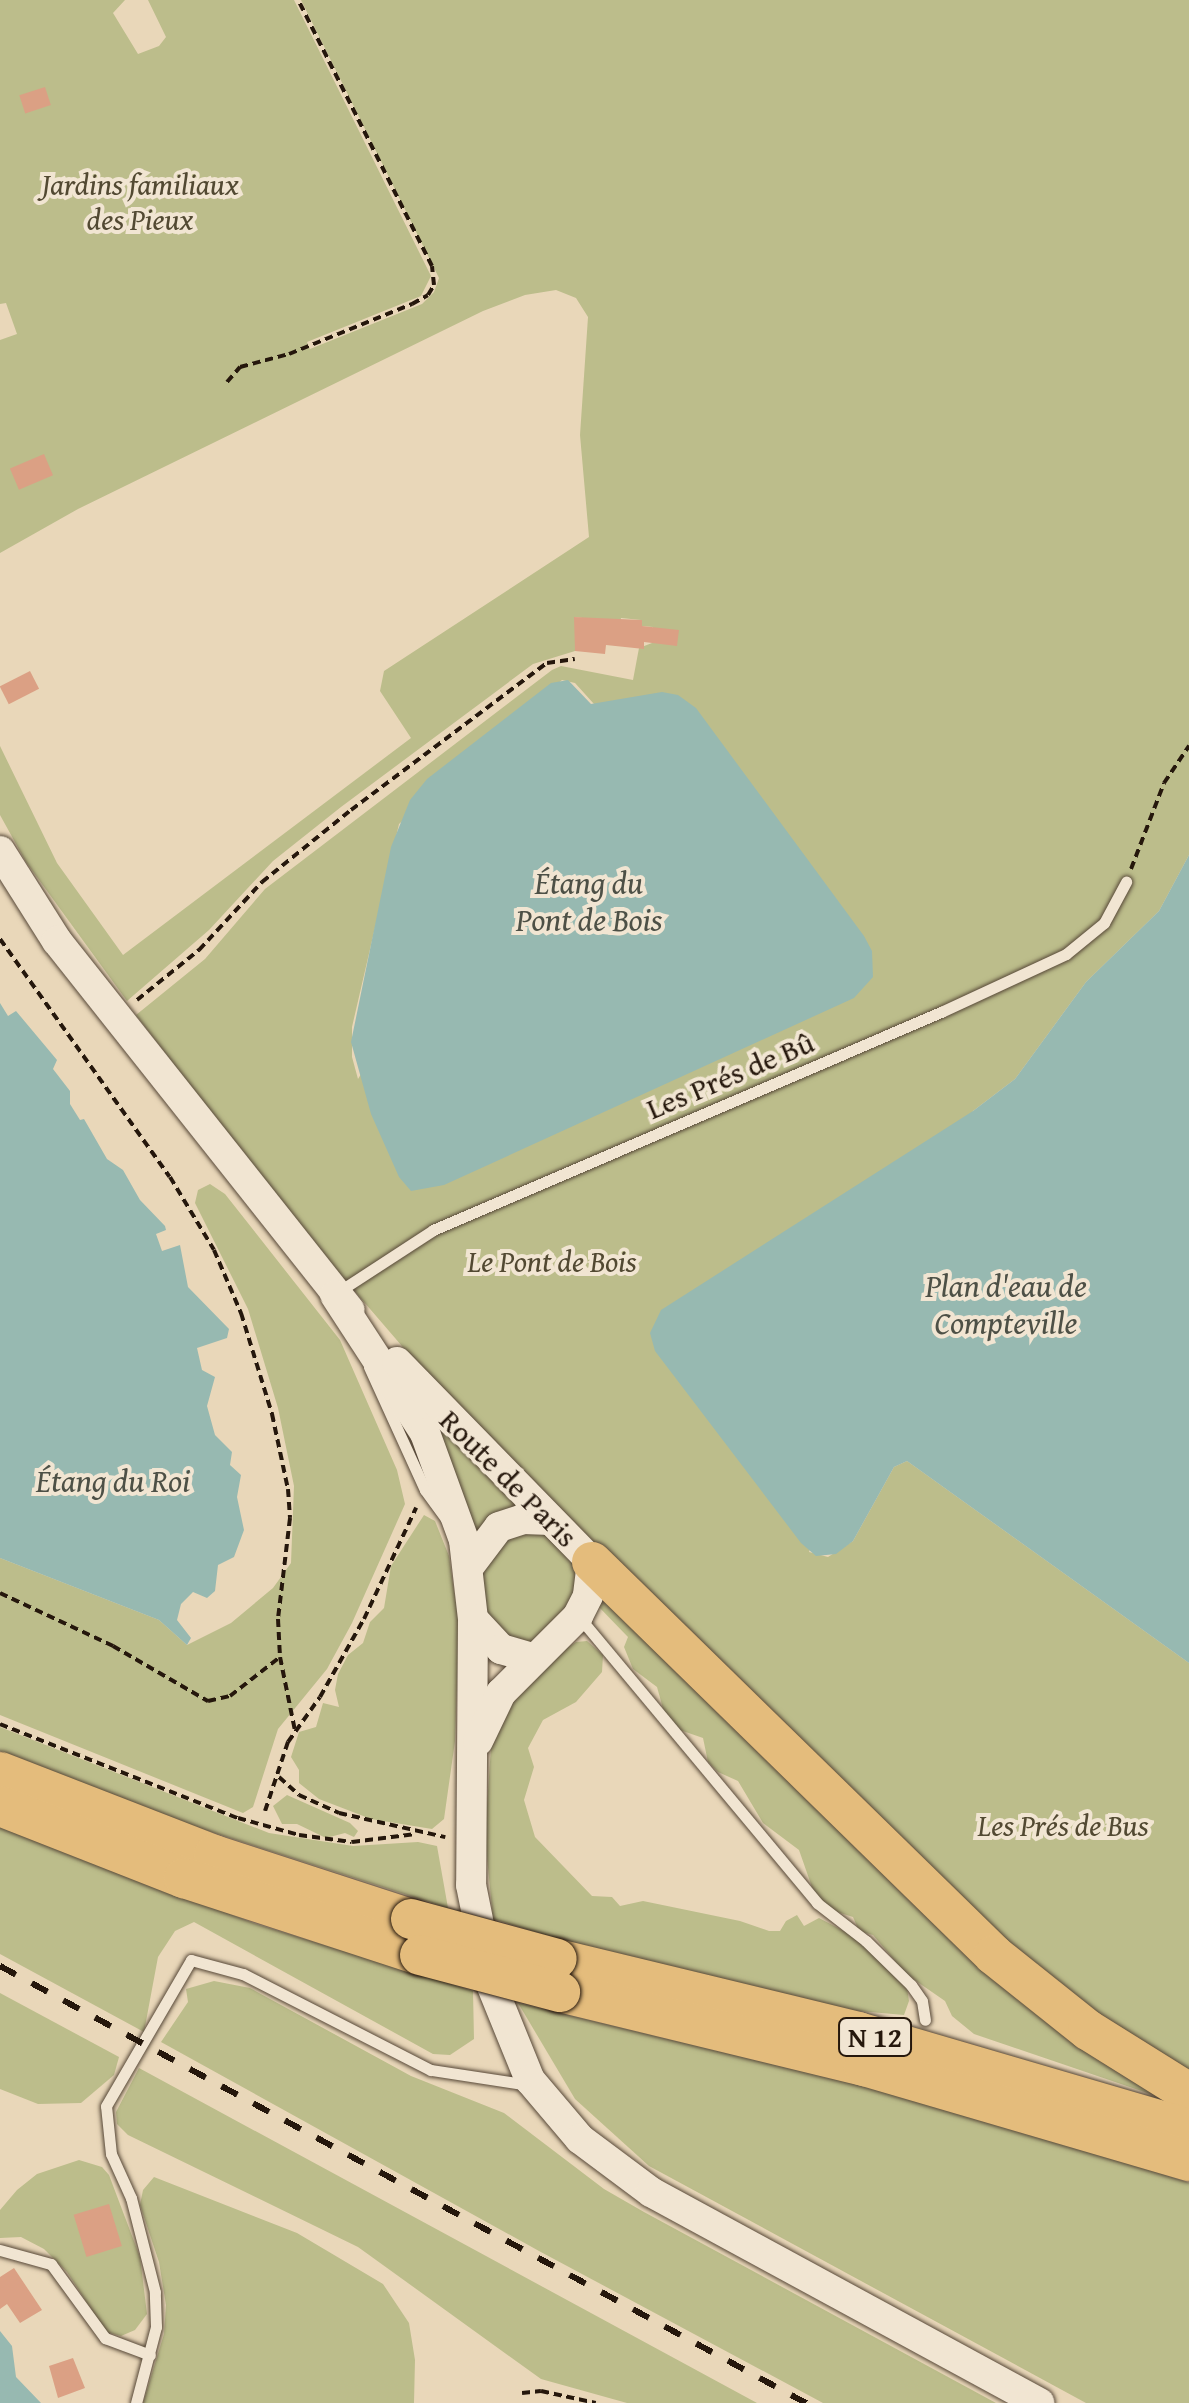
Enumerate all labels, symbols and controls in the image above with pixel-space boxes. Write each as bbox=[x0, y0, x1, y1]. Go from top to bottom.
park label: Jardins familiaux des Pieux bbox=[41, 166, 239, 236]
water label: Étang du Pont de Bois bbox=[516, 865, 662, 940]
street label: Les Prés de Bû bbox=[641, 1024, 819, 1126]
park label: Le Pont de Bois bbox=[467, 1243, 637, 1279]
water label: Plan d'eau de Compteville bbox=[925, 1268, 1087, 1343]
street label: Route de Paris bbox=[433, 1402, 585, 1554]
water label: Étang du Roi bbox=[36, 1462, 190, 1500]
park label: Les Prés de Bus bbox=[977, 1807, 1149, 1843]
road number: N 12 bbox=[838, 2014, 912, 2060]

